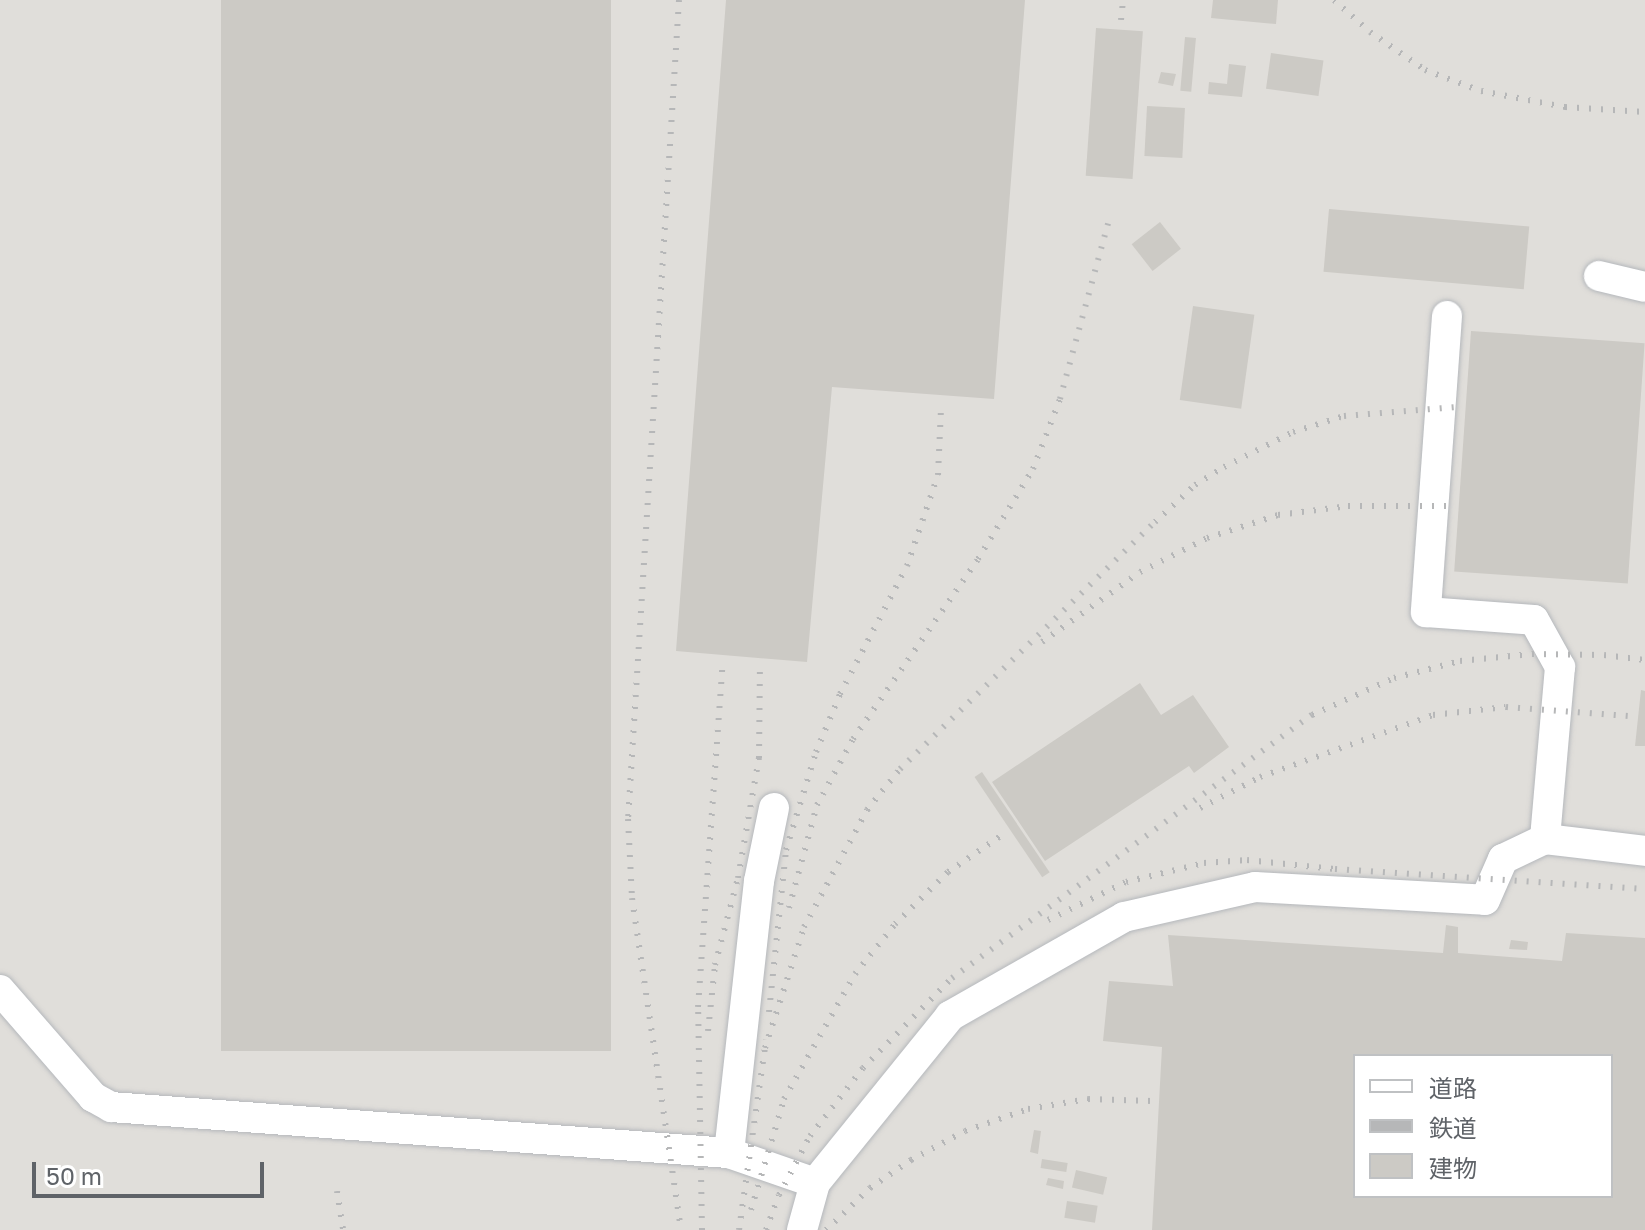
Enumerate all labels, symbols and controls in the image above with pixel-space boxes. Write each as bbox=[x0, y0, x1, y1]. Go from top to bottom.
legend bbox=[1353, 1054, 1613, 1198]
text: 道路 bbox=[1429, 1073, 1477, 1102]
text: 鉄道 bbox=[1429, 1113, 1477, 1142]
scale bar bbox=[36, 1146, 268, 1196]
text: 建物 bbox=[1429, 1153, 1477, 1182]
text: 50 m bbox=[46, 1161, 102, 1190]

